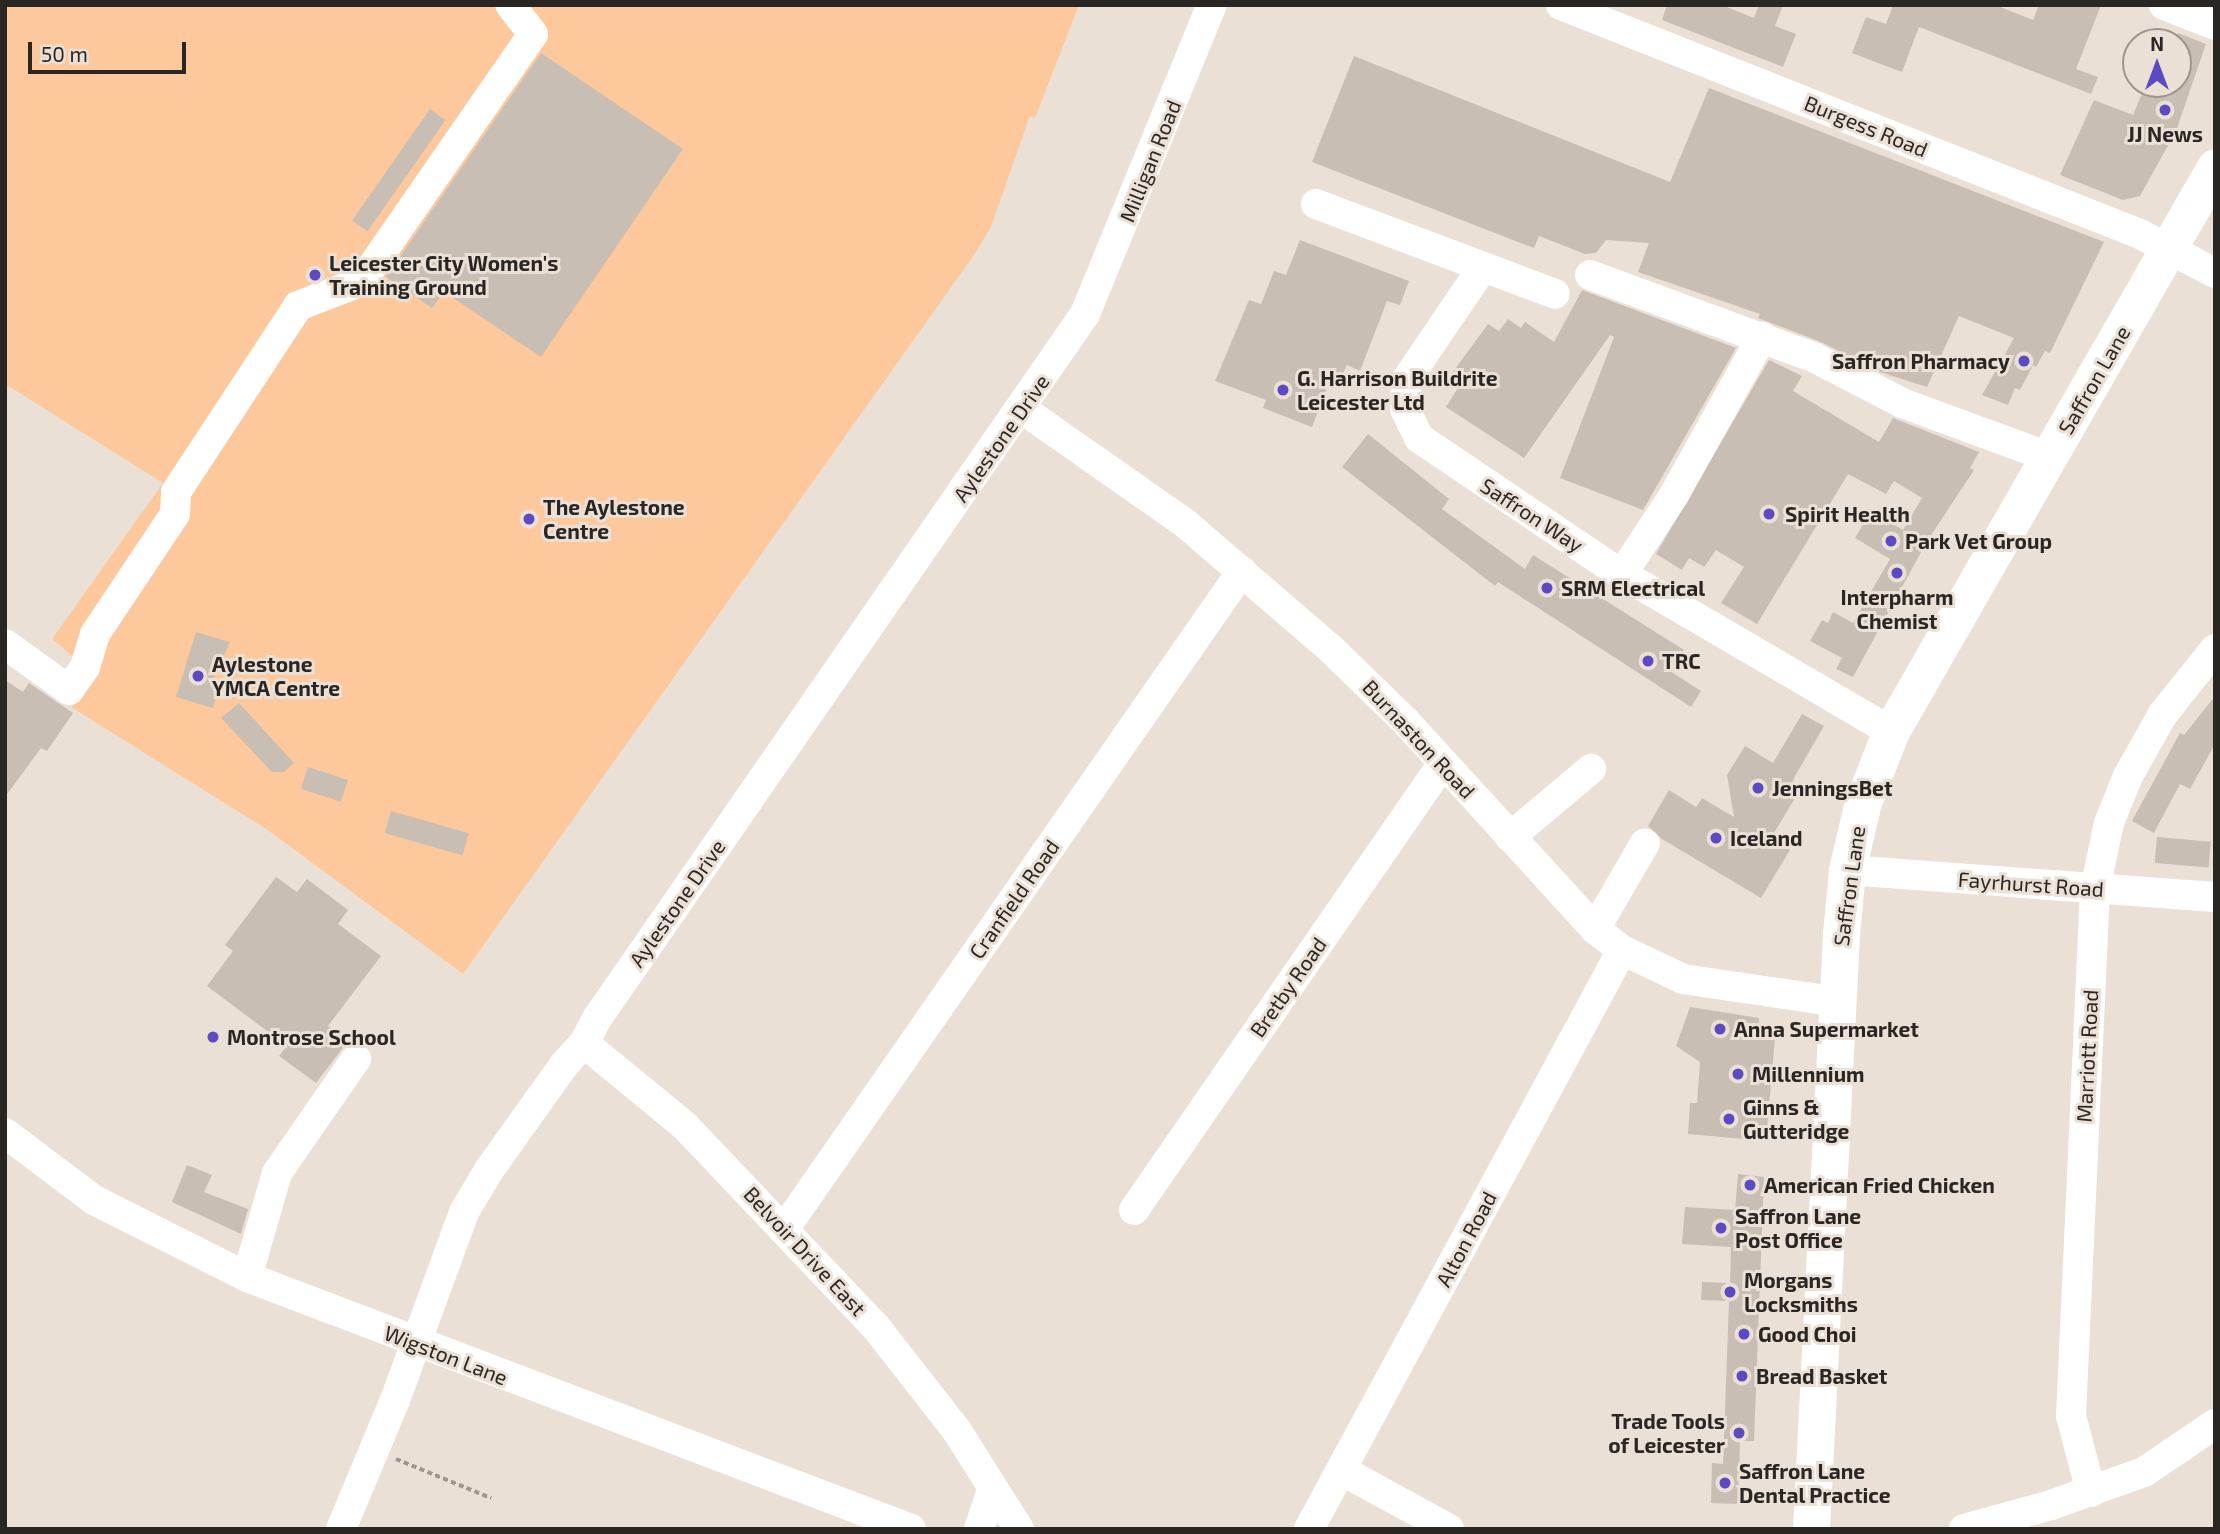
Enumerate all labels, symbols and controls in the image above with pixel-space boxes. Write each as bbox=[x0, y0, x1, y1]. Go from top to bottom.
scale bar bbox=[32, 28, 189, 72]
north arrow bbox=[2122, 28, 2192, 98]
text: N bbox=[2150, 32, 2164, 55]
text: 50 m bbox=[41, 41, 88, 66]
street label: Burgess Road bbox=[1801, 90, 1931, 162]
street label: Milligan Road bbox=[1114, 96, 1186, 226]
marker: JJ News bbox=[2157, 102, 2173, 118]
place label: JJ News bbox=[2127, 121, 2203, 147]
place label: Leicester City Women's Training Ground bbox=[329, 250, 559, 300]
marker: Leicester City Women's Training Ground bbox=[307, 267, 323, 283]
street label: Saffron Lane bbox=[2053, 321, 2135, 439]
place label: Saffron Pharmacy bbox=[1832, 348, 2010, 374]
marker: Saffron Pharmacy bbox=[2016, 353, 2032, 369]
place label: G. Harrison Buildrite Leicester Ltd bbox=[1297, 365, 1498, 415]
street label: Aylestone Drive bbox=[948, 369, 1054, 507]
marker: G. Harrison Buildrite Leicester Ltd bbox=[1275, 382, 1291, 398]
street label: Saffron Way bbox=[1476, 472, 1588, 558]
place label: The Aylestone Centre bbox=[543, 494, 685, 544]
place label: Spirit Health bbox=[1785, 501, 1910, 527]
marker: Spirit Health bbox=[1759, 504, 1779, 524]
marker: The Aylestone Centre bbox=[521, 511, 537, 527]
place label: Park Vet Group bbox=[1905, 528, 2053, 554]
marker: Park Vet Group bbox=[1883, 533, 1899, 549]
marker: Interpharm Chemist bbox=[1889, 565, 1905, 581]
place label: SRM Electrical bbox=[1561, 575, 1705, 601]
marker: SRM Electrical bbox=[1539, 580, 1555, 596]
place label: Interpharm Chemist bbox=[1841, 584, 1953, 634]
place label: TRC bbox=[1662, 648, 1701, 674]
place label: Aylestone YMCA Centre bbox=[212, 651, 341, 701]
marker: TRC bbox=[1640, 653, 1656, 669]
marker: Aylestone YMCA Centre bbox=[190, 668, 206, 684]
street label: Burnaston Road bbox=[1358, 674, 1480, 804]
place label: JenningsBet bbox=[1772, 775, 1893, 801]
marker: JenningsBet bbox=[1750, 780, 1766, 796]
street label: Saffron Lane bbox=[1828, 824, 1870, 948]
place label: Iceland bbox=[1730, 825, 1803, 851]
marker: Iceland bbox=[1708, 830, 1724, 846]
street label: Aylestone Drive bbox=[624, 834, 730, 972]
street label: Cranfield Road bbox=[964, 835, 1064, 963]
street label: Fayrhurst Road bbox=[1957, 866, 2105, 902]
street label: Bretby Road bbox=[1244, 932, 1332, 1042]
street label: Marriott Road bbox=[2071, 989, 2103, 1123]
place label: Anna Supermarket bbox=[1734, 1016, 1919, 1042]
marker: Anna Supermarket bbox=[1712, 1021, 1728, 1037]
place label: Montrose School bbox=[227, 1024, 396, 1050]
marker: Montrose School bbox=[205, 1029, 221, 1045]
place label: Millennium bbox=[1752, 1061, 1865, 1087]
marker: Millennium bbox=[1730, 1066, 1746, 1082]
place label: Ginns & Gutteridge bbox=[1743, 1094, 1849, 1144]
marker: Ginns & Gutteridge bbox=[1721, 1111, 1737, 1127]
place label: American Fried Chicken bbox=[1764, 1172, 1995, 1198]
marker: American Fried Chicken bbox=[1742, 1177, 1758, 1193]
street label: Belvoir Drive East bbox=[739, 1181, 871, 1321]
street label: Alton Road bbox=[1430, 1187, 1502, 1291]
place label: Saffron Lane Post Office bbox=[1735, 1203, 1861, 1253]
marker: Saffron Lane Post Office bbox=[1713, 1220, 1729, 1236]
place label: Morgans Locksmiths bbox=[1744, 1267, 1858, 1317]
marker: Morgans Locksmiths bbox=[1722, 1284, 1738, 1300]
street label: Wigston Lane bbox=[381, 1320, 511, 1390]
place label: Good Choi bbox=[1758, 1321, 1857, 1347]
marker: Good Choi bbox=[1736, 1326, 1752, 1342]
place label: Bread Basket bbox=[1756, 1363, 1887, 1389]
marker: Bread Basket bbox=[1734, 1368, 1750, 1384]
place label: Trade Tools of Leicester bbox=[1608, 1408, 1725, 1458]
marker: Trade Tools of Leicester bbox=[1731, 1425, 1747, 1441]
place label: Saffron Lane Dental Practice bbox=[1739, 1458, 1891, 1508]
marker: Saffron Lane Dental Practice bbox=[1717, 1475, 1733, 1491]

